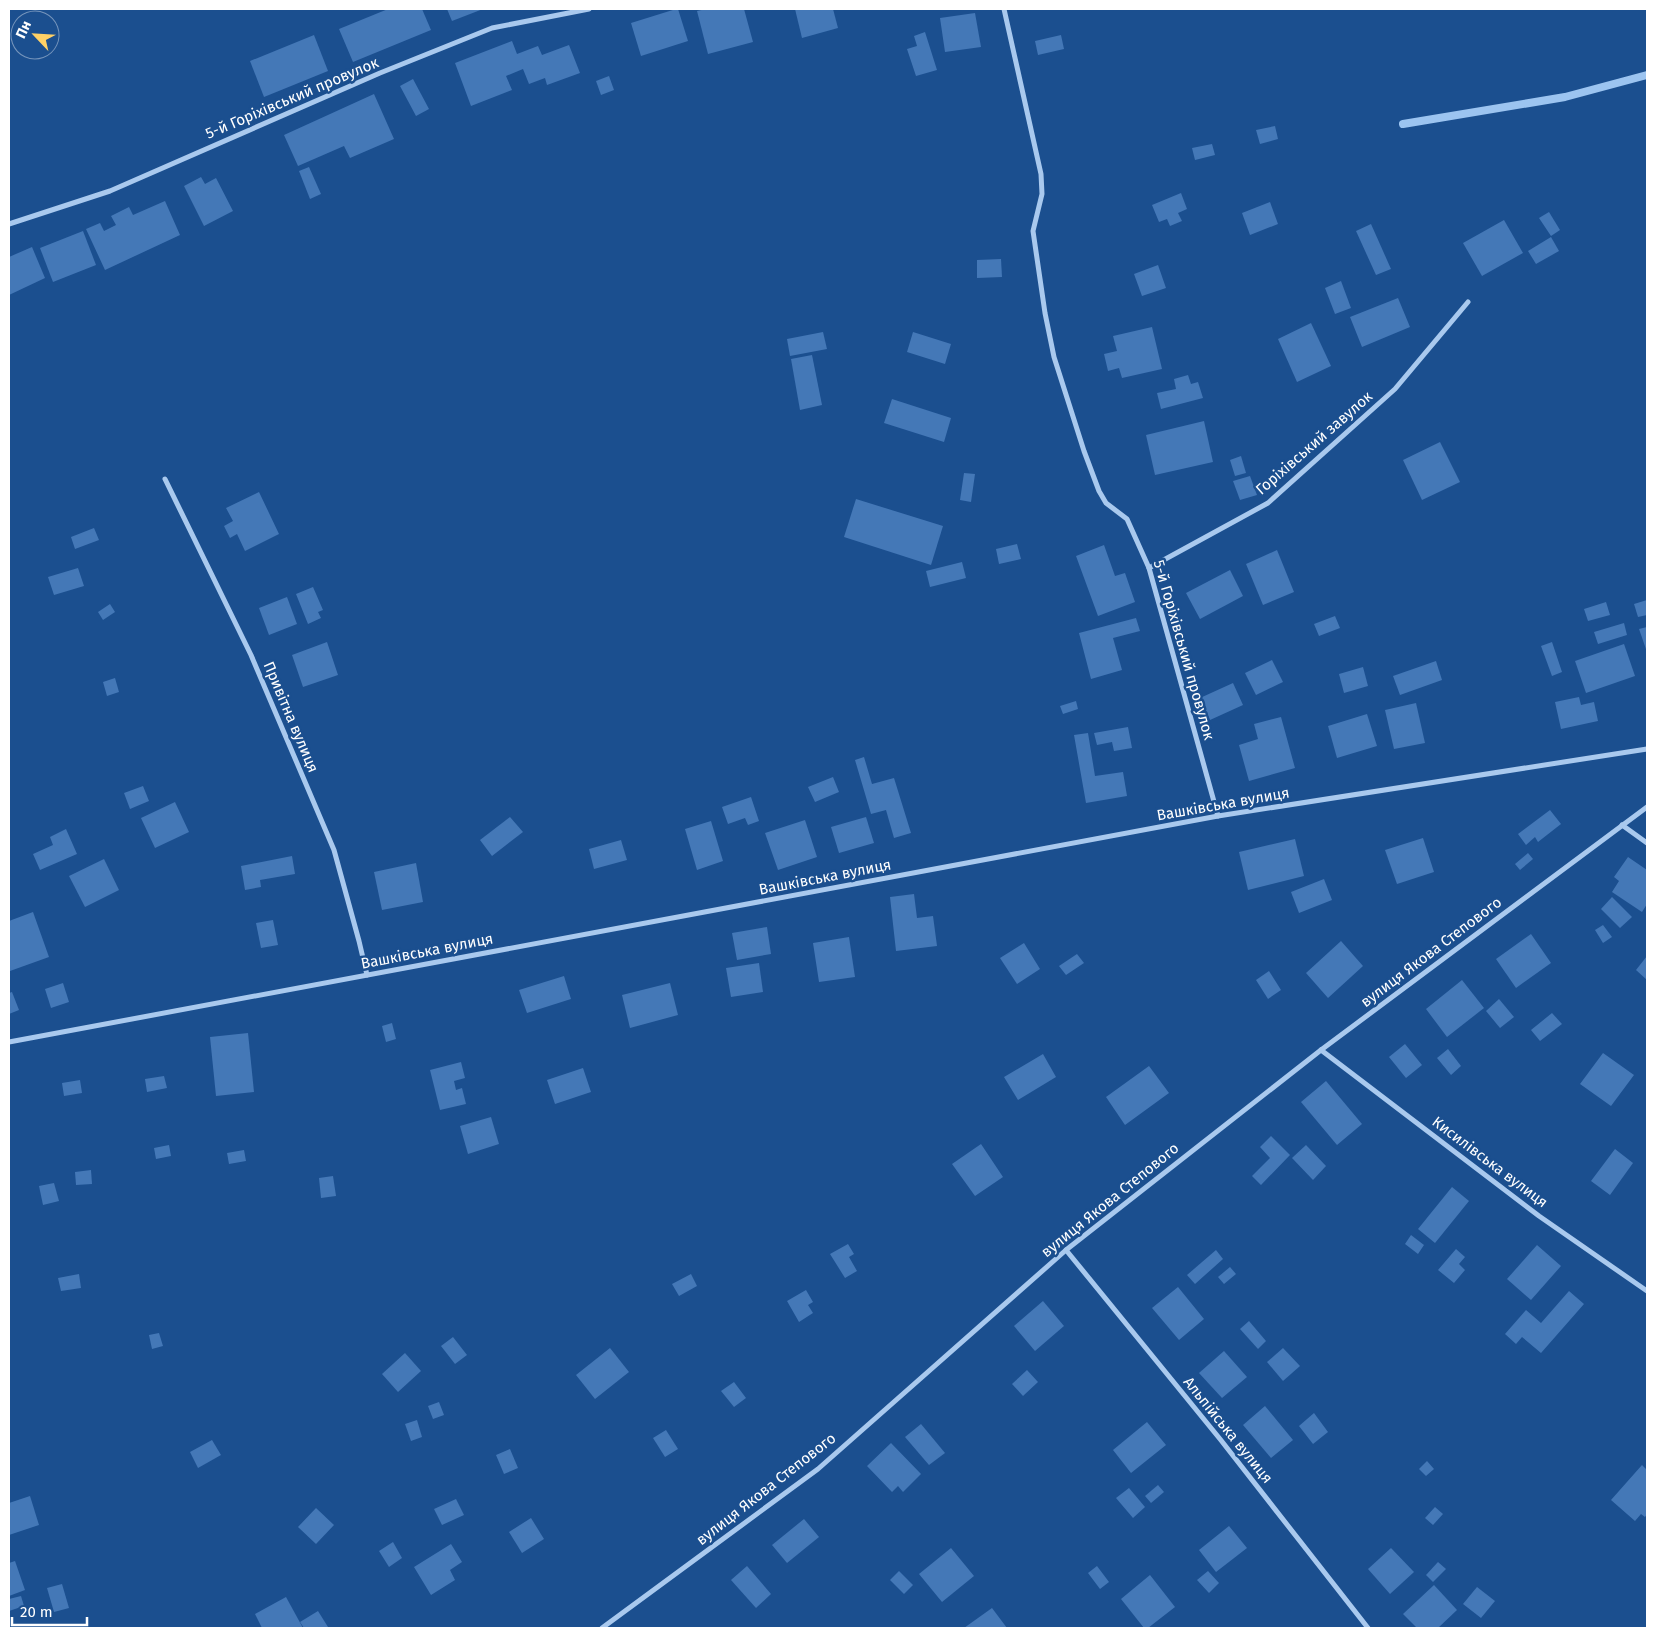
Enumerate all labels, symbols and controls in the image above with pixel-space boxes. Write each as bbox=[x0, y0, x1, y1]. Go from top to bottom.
north arrow bbox=[10, 10, 60, 60]
text: Пн bbox=[12, 18, 35, 41]
street label: 5-й Горіхівський провулок bbox=[203, 53, 381, 143]
street label: Горіхівський завулок bbox=[1252, 387, 1376, 499]
street label: 5-й Горіхівський провулок bbox=[1150, 558, 1218, 742]
street label: Привітна вулиця bbox=[260, 659, 322, 775]
street label: Вашківська вулиця bbox=[1155, 783, 1291, 825]
street label: Вашківська вулиця bbox=[757, 855, 893, 899]
street label: вулиця Якова Степового bbox=[1357, 893, 1505, 1011]
street label: Вашківська вулиця bbox=[359, 929, 495, 973]
street label: Кисилівська вулиця bbox=[1429, 1113, 1551, 1211]
street label: вулиця Якова Степового bbox=[1038, 1139, 1182, 1261]
street label: Альпійська вулиця bbox=[1180, 1373, 1276, 1487]
street label: вулиця Якова Степового bbox=[693, 1429, 839, 1549]
scale bar bbox=[12, 1594, 88, 1626]
text: 20 m bbox=[20, 1603, 53, 1621]

